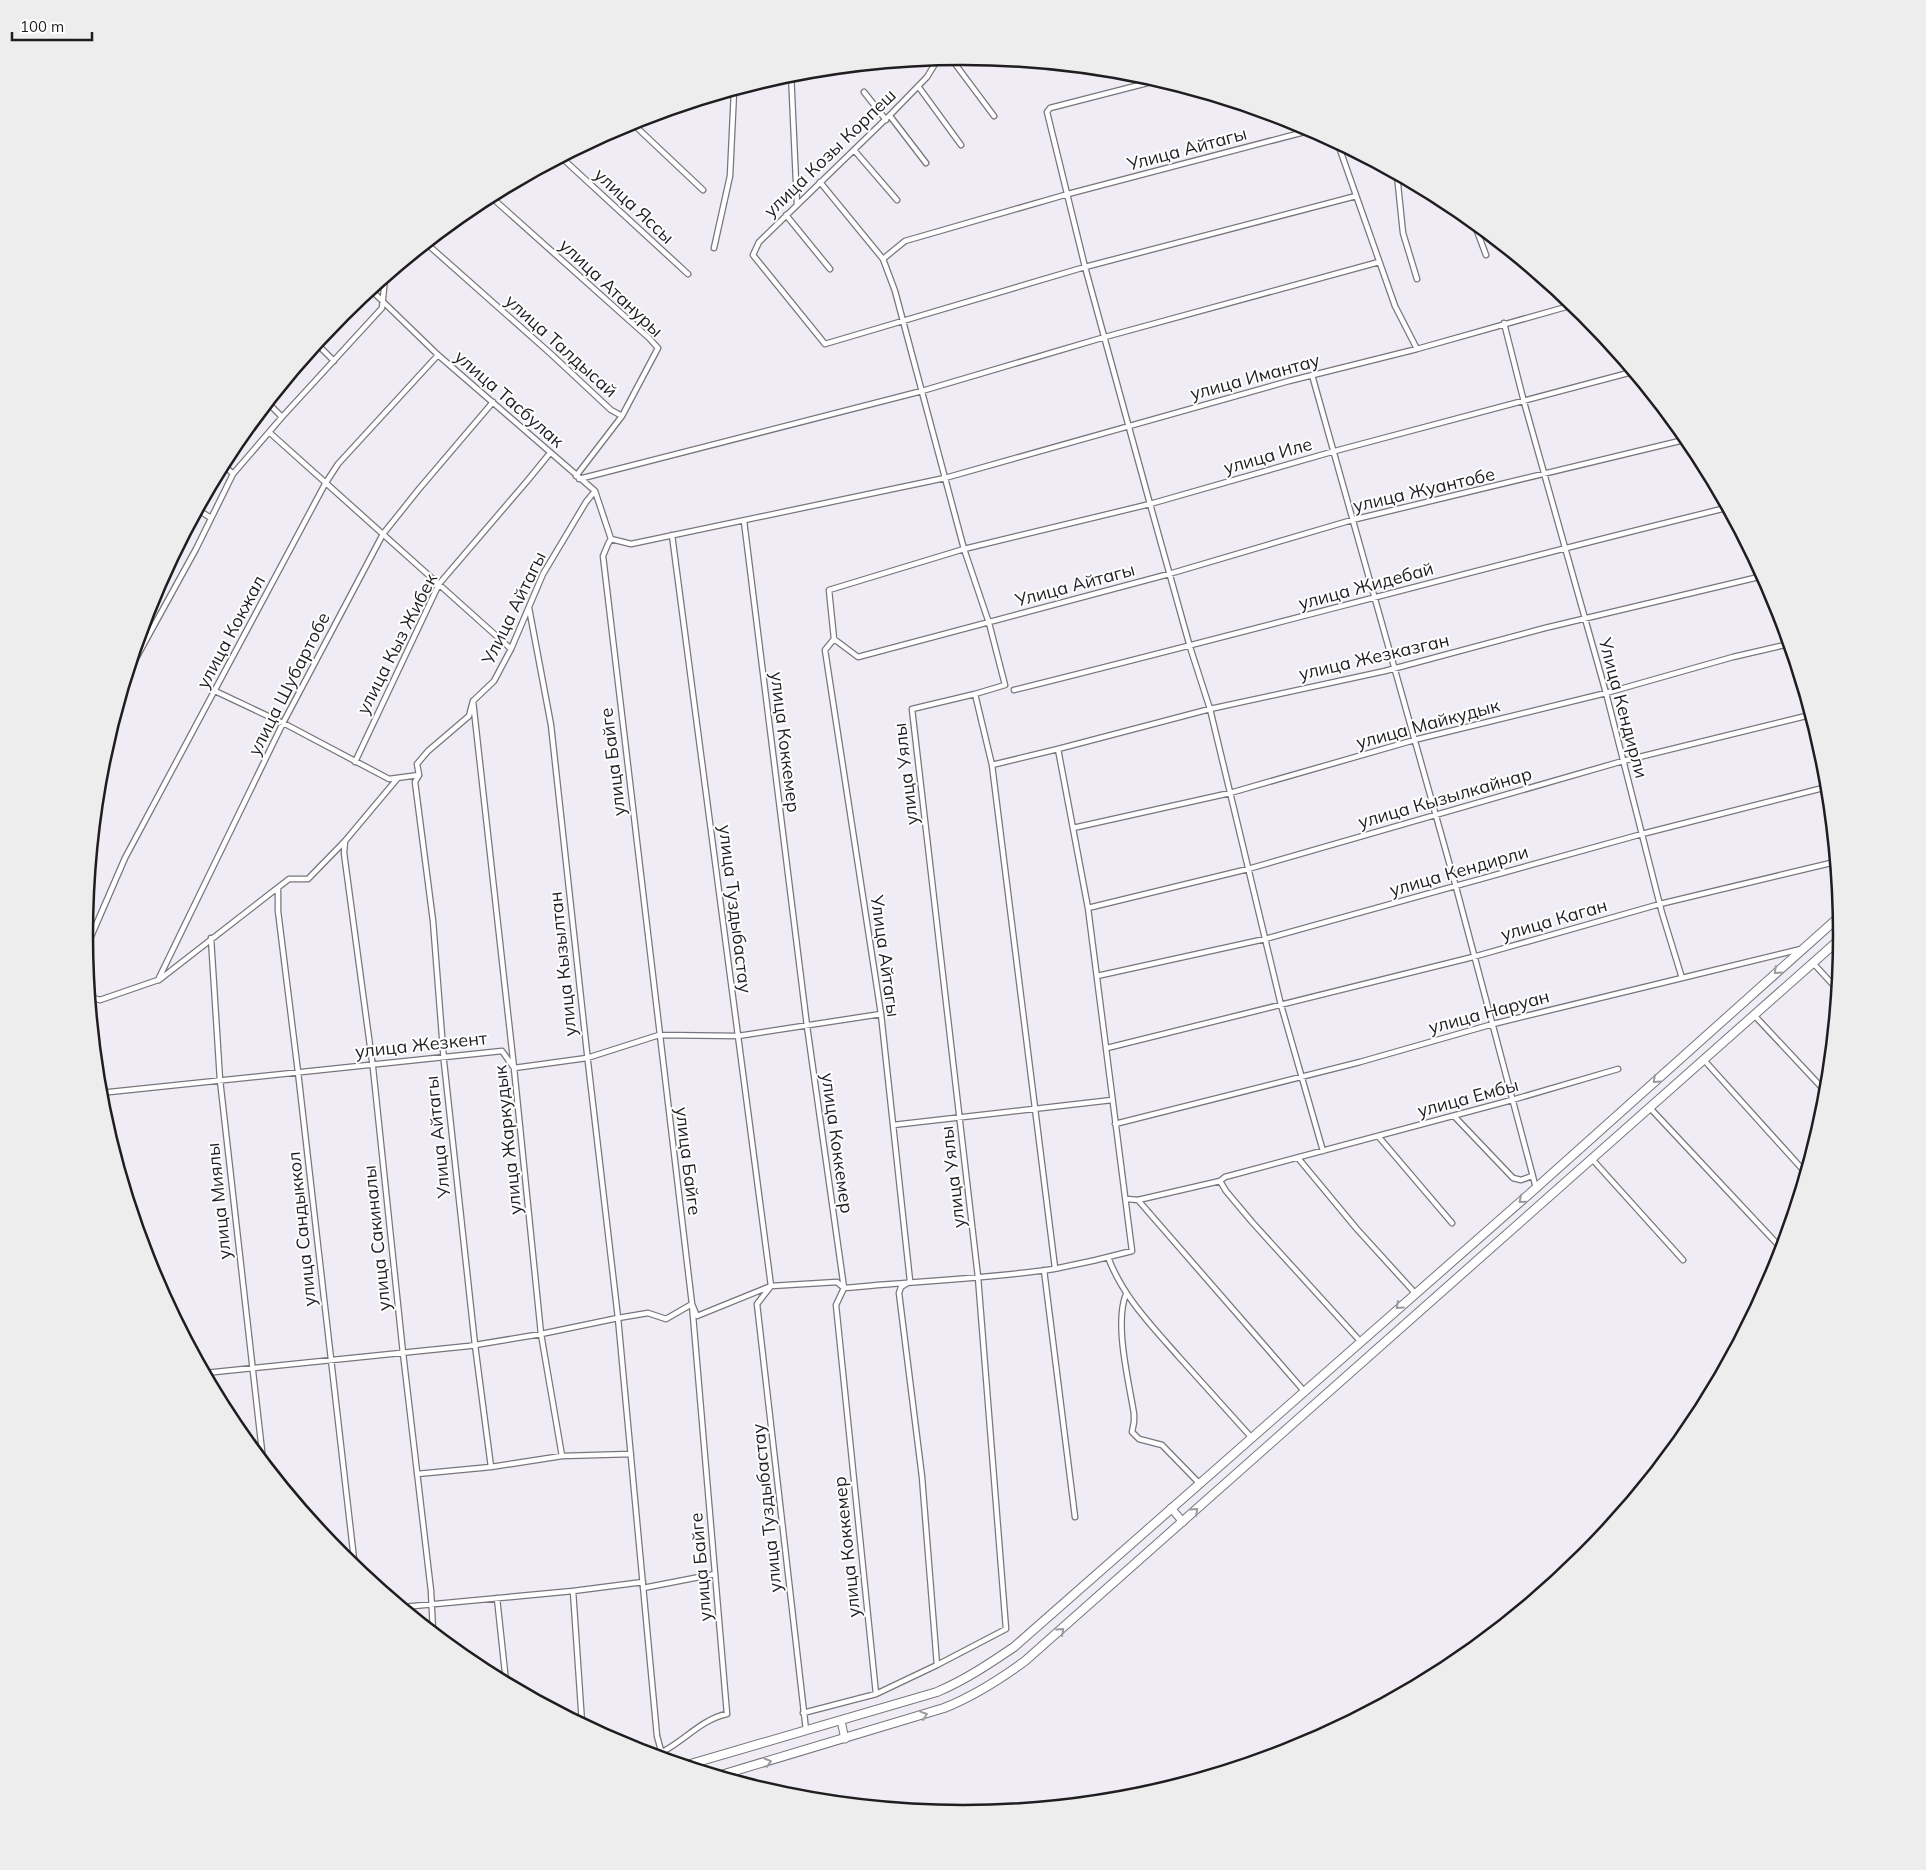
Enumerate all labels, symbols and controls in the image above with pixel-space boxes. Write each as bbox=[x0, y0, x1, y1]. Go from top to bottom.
scale bar bbox=[12, 10, 92, 42]
text: 100 m bbox=[20, 17, 64, 36]
street label: улица Козы Корпеш bbox=[759, 84, 901, 222]
street label: Улица Айтагы bbox=[1124, 121, 1249, 176]
street label: улица Яссы bbox=[590, 163, 679, 249]
street label: улица Атануры bbox=[555, 234, 668, 342]
street label: улица Талдысай bbox=[500, 289, 622, 402]
street label: улица Тасбулак bbox=[450, 345, 569, 453]
street label: улица Имантау bbox=[1187, 348, 1323, 405]
street label: улица Иле bbox=[1221, 432, 1315, 479]
street label: улица Жуантобе bbox=[1351, 462, 1497, 517]
street label: Улица Айтагы bbox=[476, 547, 551, 669]
street label: улица Жидебай bbox=[1296, 556, 1436, 615]
street label: Улица Айтагы bbox=[1012, 557, 1137, 612]
street label: улица Кыз Жибек bbox=[351, 569, 442, 718]
street label: улица Кокжал bbox=[191, 571, 270, 692]
street label: улица Шубартобе bbox=[242, 608, 335, 759]
street label: улица Жезказган bbox=[1296, 628, 1451, 685]
street label: Улица Кендирли bbox=[1593, 634, 1653, 781]
street label: улица Коккемер bbox=[765, 670, 806, 814]
street label: улица Майкудык bbox=[1354, 693, 1502, 754]
street label: улица Байге bbox=[594, 707, 631, 818]
street label: улица Уялы bbox=[888, 722, 923, 827]
street label: улица Кызылкайнар bbox=[1355, 762, 1534, 833]
street label: улица Туздыбастау bbox=[714, 823, 757, 995]
street label: улица Кендирли bbox=[1387, 840, 1531, 901]
street label: улица Кызылтан bbox=[543, 891, 582, 1038]
street label: Улица Айтагы bbox=[865, 892, 905, 1018]
street label: улица Каган bbox=[1498, 893, 1610, 946]
one-way arrow bbox=[1774, 965, 1783, 974]
street label: улица Наруан bbox=[1426, 984, 1552, 1039]
street label: улица Жезкент bbox=[354, 1026, 489, 1063]
street label: улица Жаркудык bbox=[488, 1064, 527, 1216]
street label: улица Коккемер bbox=[816, 1071, 859, 1215]
street label: улица Ембы bbox=[1415, 1073, 1521, 1122]
one-way arrow bbox=[1653, 1074, 1662, 1083]
street label: Улица Айтагы bbox=[420, 1075, 455, 1200]
street label: улица Байге bbox=[670, 1105, 707, 1216]
street label: улица Уялы bbox=[935, 1125, 970, 1230]
street label: улица Миялы bbox=[201, 1142, 236, 1261]
street label: улица Сандыккол bbox=[282, 1150, 321, 1308]
street label: улица Сакиналы bbox=[357, 1164, 396, 1312]
one-way arrow bbox=[1519, 1194, 1528, 1202]
one-way arrow bbox=[1396, 1300, 1405, 1309]
street label: улица Туздыбастау bbox=[746, 1422, 787, 1594]
street label: улица Коккемер bbox=[828, 1475, 865, 1619]
one-way arrow bbox=[1190, 1508, 1199, 1517]
street label: улица Байге bbox=[684, 1512, 717, 1622]
one-way arrow bbox=[1055, 1628, 1064, 1637]
one-way arrow bbox=[919, 1711, 927, 1721]
one-way arrow bbox=[763, 1757, 771, 1767]

